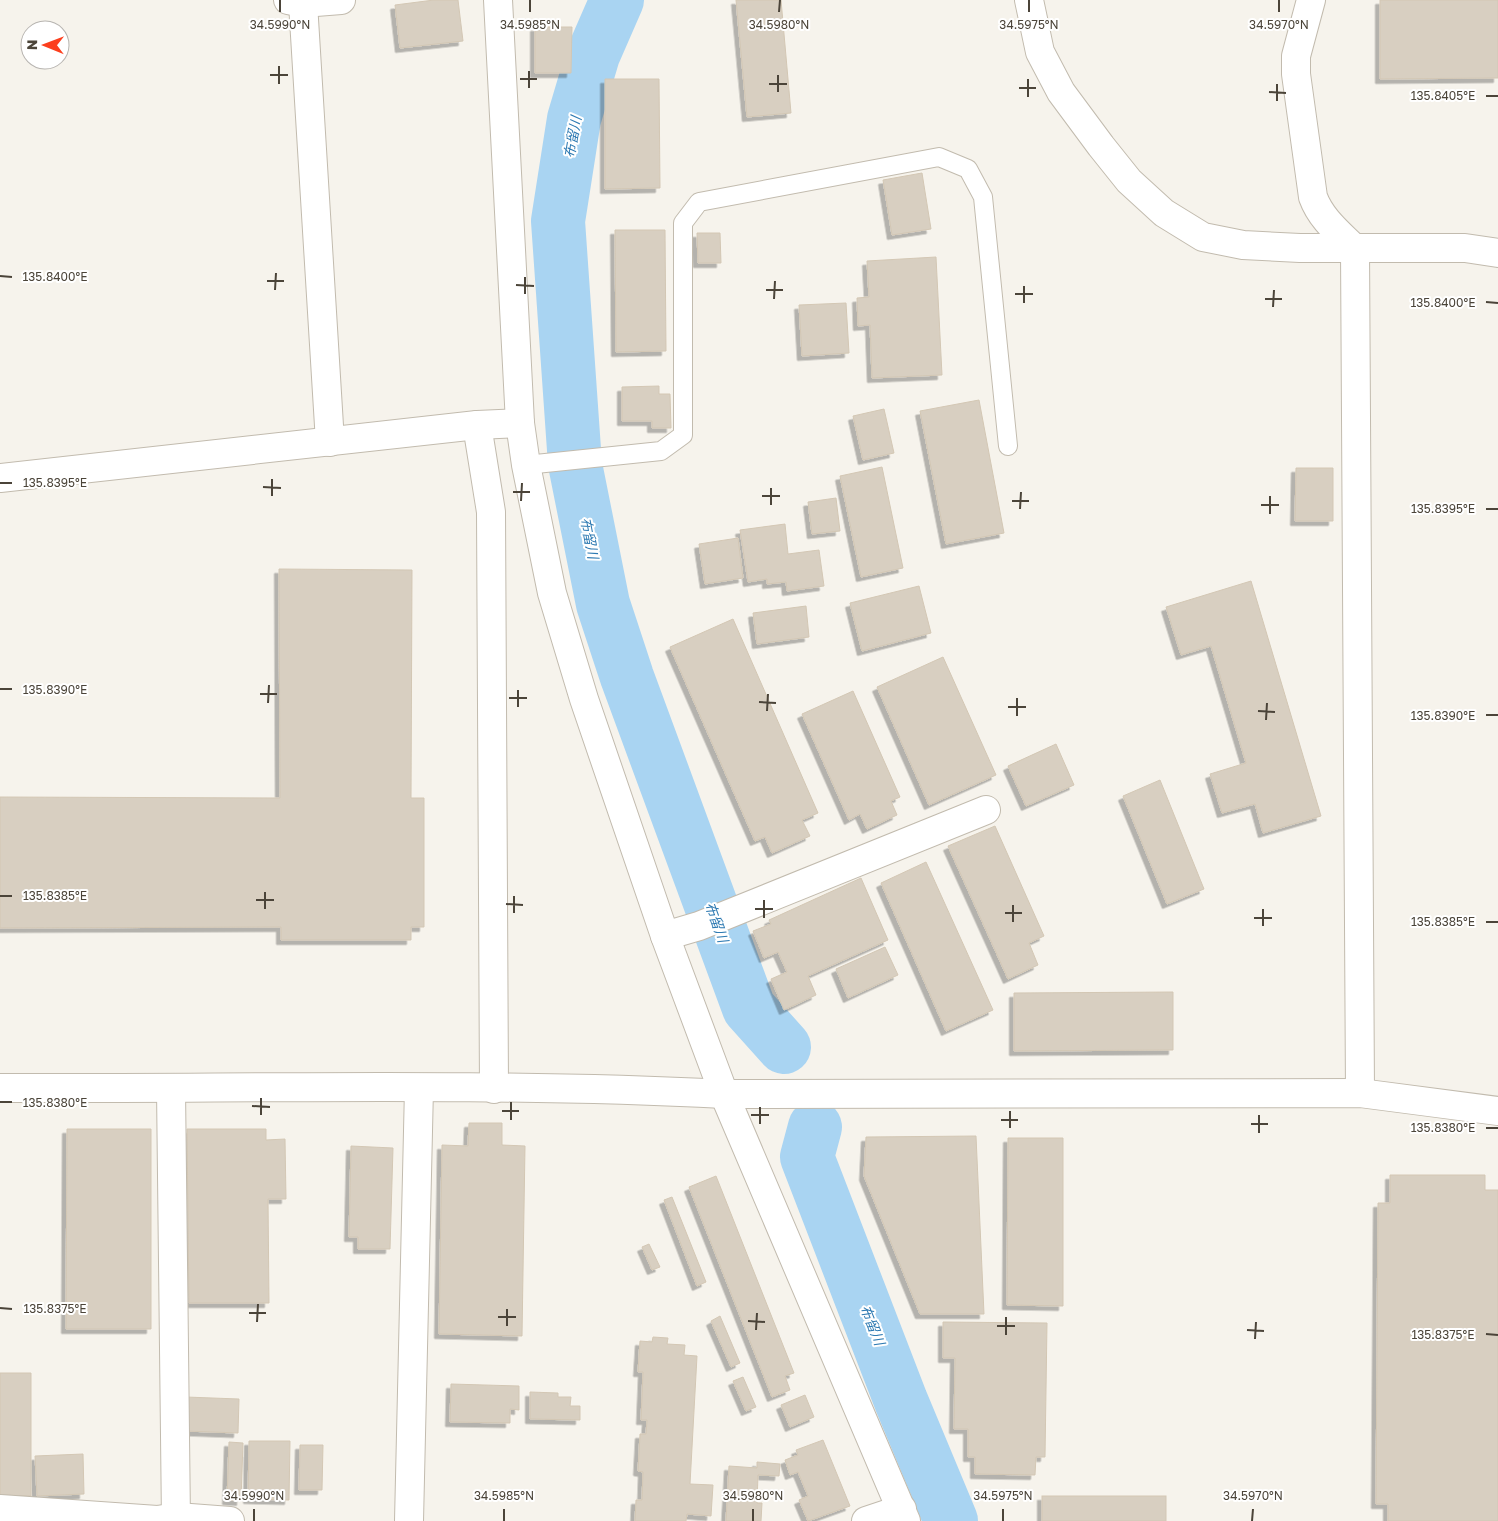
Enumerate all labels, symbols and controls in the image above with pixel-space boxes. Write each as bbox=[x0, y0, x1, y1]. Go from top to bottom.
text: 34.5990°N bbox=[250, 17, 310, 32]
text: 34.5985°N bbox=[500, 17, 560, 32]
text: 34.5980°N bbox=[749, 17, 809, 32]
text: 34.5975°N bbox=[999, 17, 1059, 32]
text: 34.5970°N bbox=[1249, 17, 1309, 32]
north arrow bbox=[20, 20, 70, 70]
text: N bbox=[23, 39, 40, 50]
text: 135.8405°E bbox=[1411, 88, 1475, 103]
water label: 布留川 bbox=[560, 113, 584, 159]
text: 135.8400°E bbox=[23, 269, 87, 284]
text: 135.8400°E bbox=[1411, 295, 1475, 310]
text: 135.8395°E bbox=[23, 475, 87, 490]
text: 135.8395°E bbox=[1411, 501, 1475, 516]
water label: 布留川 bbox=[578, 516, 603, 562]
text: 135.8390°E bbox=[23, 682, 87, 697]
text: 135.8390°E bbox=[1411, 708, 1475, 723]
text: 135.8385°E bbox=[23, 888, 87, 903]
water label: 布留川 bbox=[702, 899, 733, 947]
text: 135.8385°E bbox=[1411, 914, 1475, 929]
text: 135.8380°E bbox=[23, 1095, 87, 1110]
text: 135.8380°E bbox=[1411, 1120, 1475, 1135]
text: 135.8375°E bbox=[23, 1301, 87, 1316]
water label: 布留川 bbox=[857, 1302, 889, 1350]
text: 135.8375°E bbox=[1411, 1327, 1475, 1342]
text: 34.5990°N bbox=[224, 1488, 284, 1503]
text: 34.5985°N bbox=[474, 1488, 534, 1503]
text: 34.5980°N bbox=[723, 1488, 783, 1503]
text: 34.5975°N bbox=[973, 1488, 1033, 1503]
text: 34.5970°N bbox=[1223, 1488, 1283, 1503]

